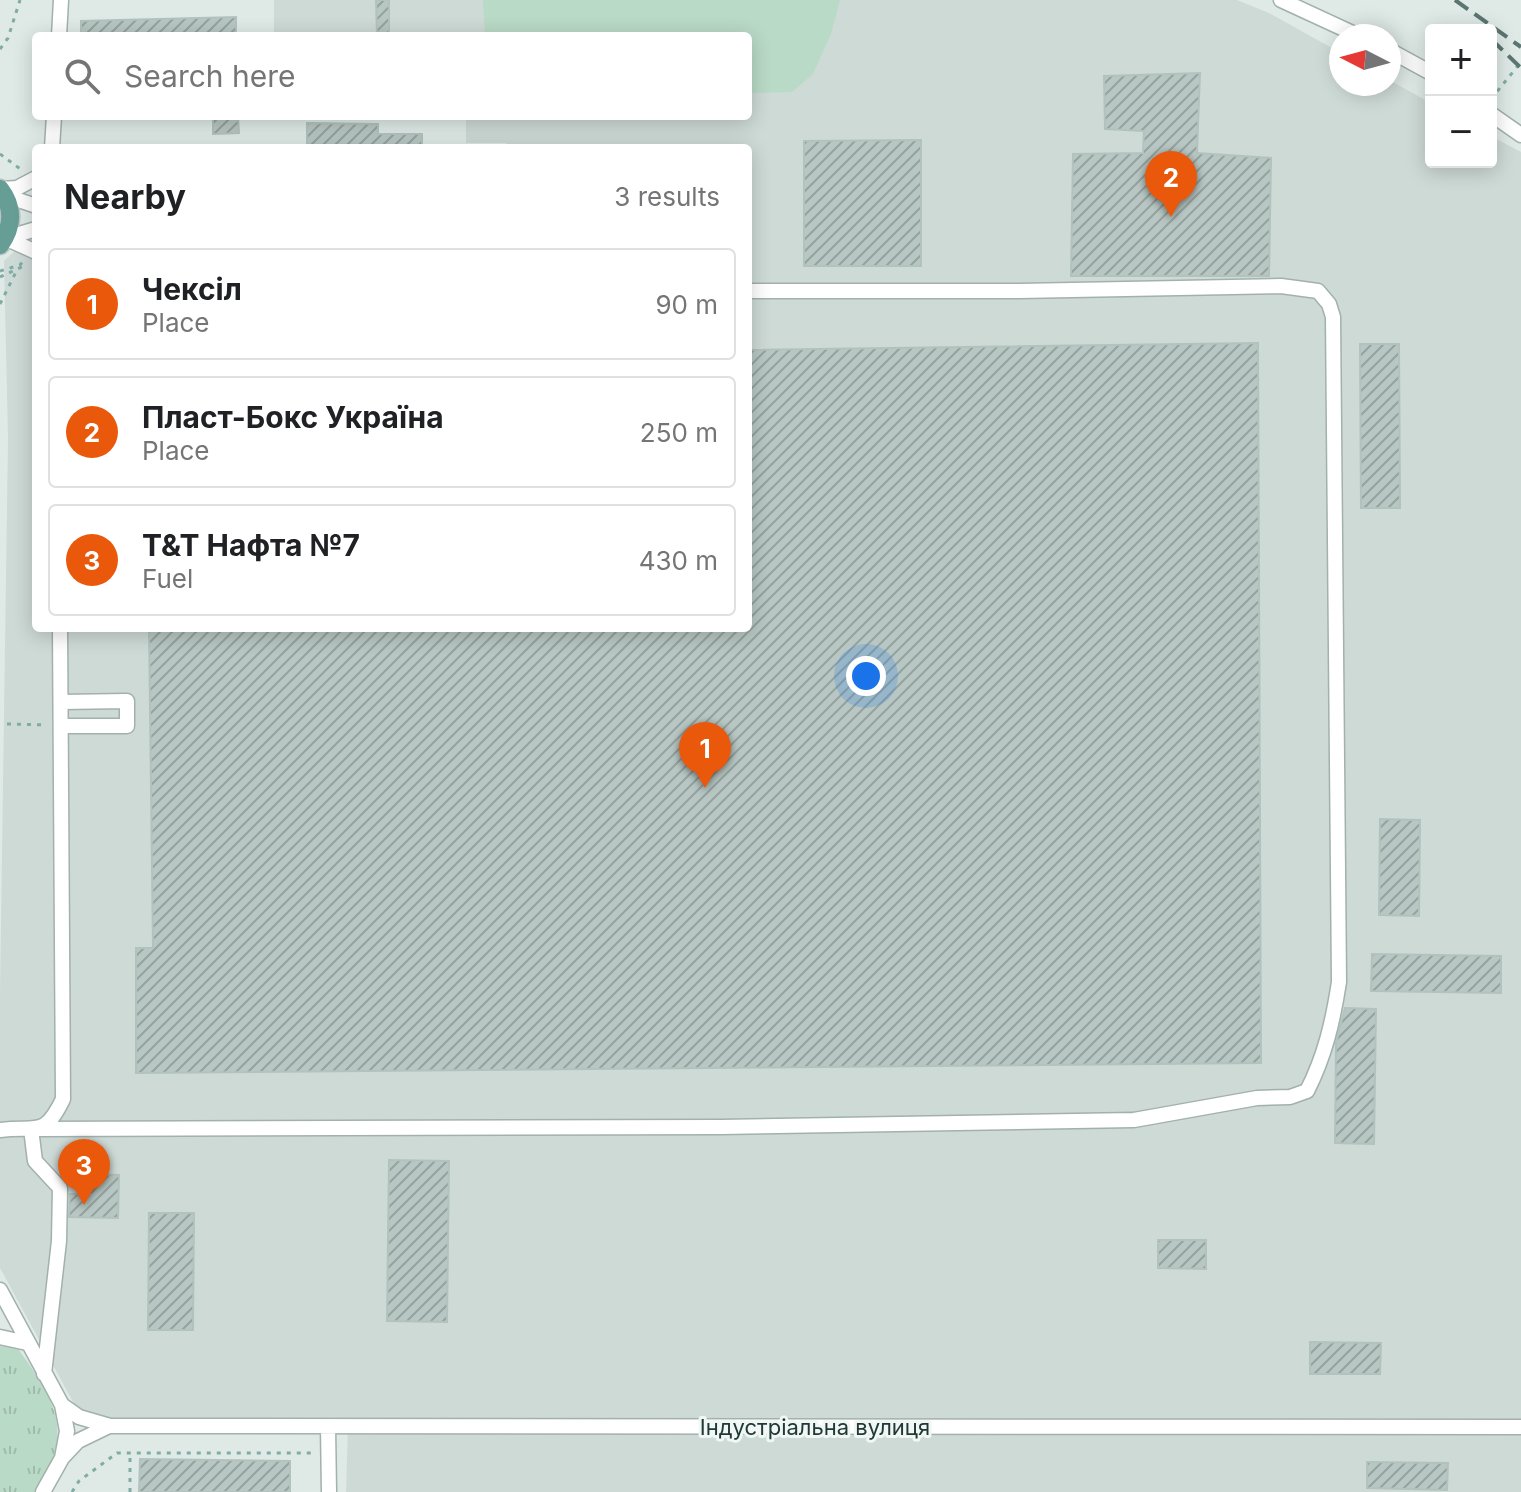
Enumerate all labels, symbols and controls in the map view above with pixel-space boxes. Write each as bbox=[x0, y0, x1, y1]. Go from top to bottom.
north arrow bbox=[1329, 24, 1401, 96]
map controls bbox=[1425, 24, 1497, 168]
button: + bbox=[1425, 24, 1497, 96]
search box bbox=[32, 32, 752, 120]
icon: search bbox=[60, 54, 104, 98]
text: Search here bbox=[124, 58, 296, 94]
button: − bbox=[1425, 96, 1497, 168]
pin: 2 bbox=[1145, 151, 1197, 217]
text: Nearby bbox=[64, 176, 186, 217]
text: 3 results bbox=[614, 181, 720, 212]
text: Чексіл bbox=[142, 271, 242, 307]
text: 1 bbox=[86, 289, 98, 320]
text: 90 m bbox=[655, 289, 718, 320]
text: Place bbox=[142, 307, 210, 338]
text: Пласт-Бокс Україна bbox=[142, 399, 444, 435]
text: 2 bbox=[84, 417, 100, 448]
text: 250 m bbox=[640, 417, 718, 448]
text: Place bbox=[142, 435, 210, 466]
text: Т&Т Нафта №7 bbox=[142, 527, 360, 563]
text: 3 bbox=[84, 545, 100, 576]
text: 430 m bbox=[639, 545, 718, 576]
text: Fuel bbox=[142, 563, 193, 594]
your location bbox=[846, 656, 886, 696]
pin: 1 bbox=[679, 722, 731, 788]
pin: 3 bbox=[58, 1139, 110, 1205]
street label: Індустріальна вулиця bbox=[700, 1414, 930, 1440]

